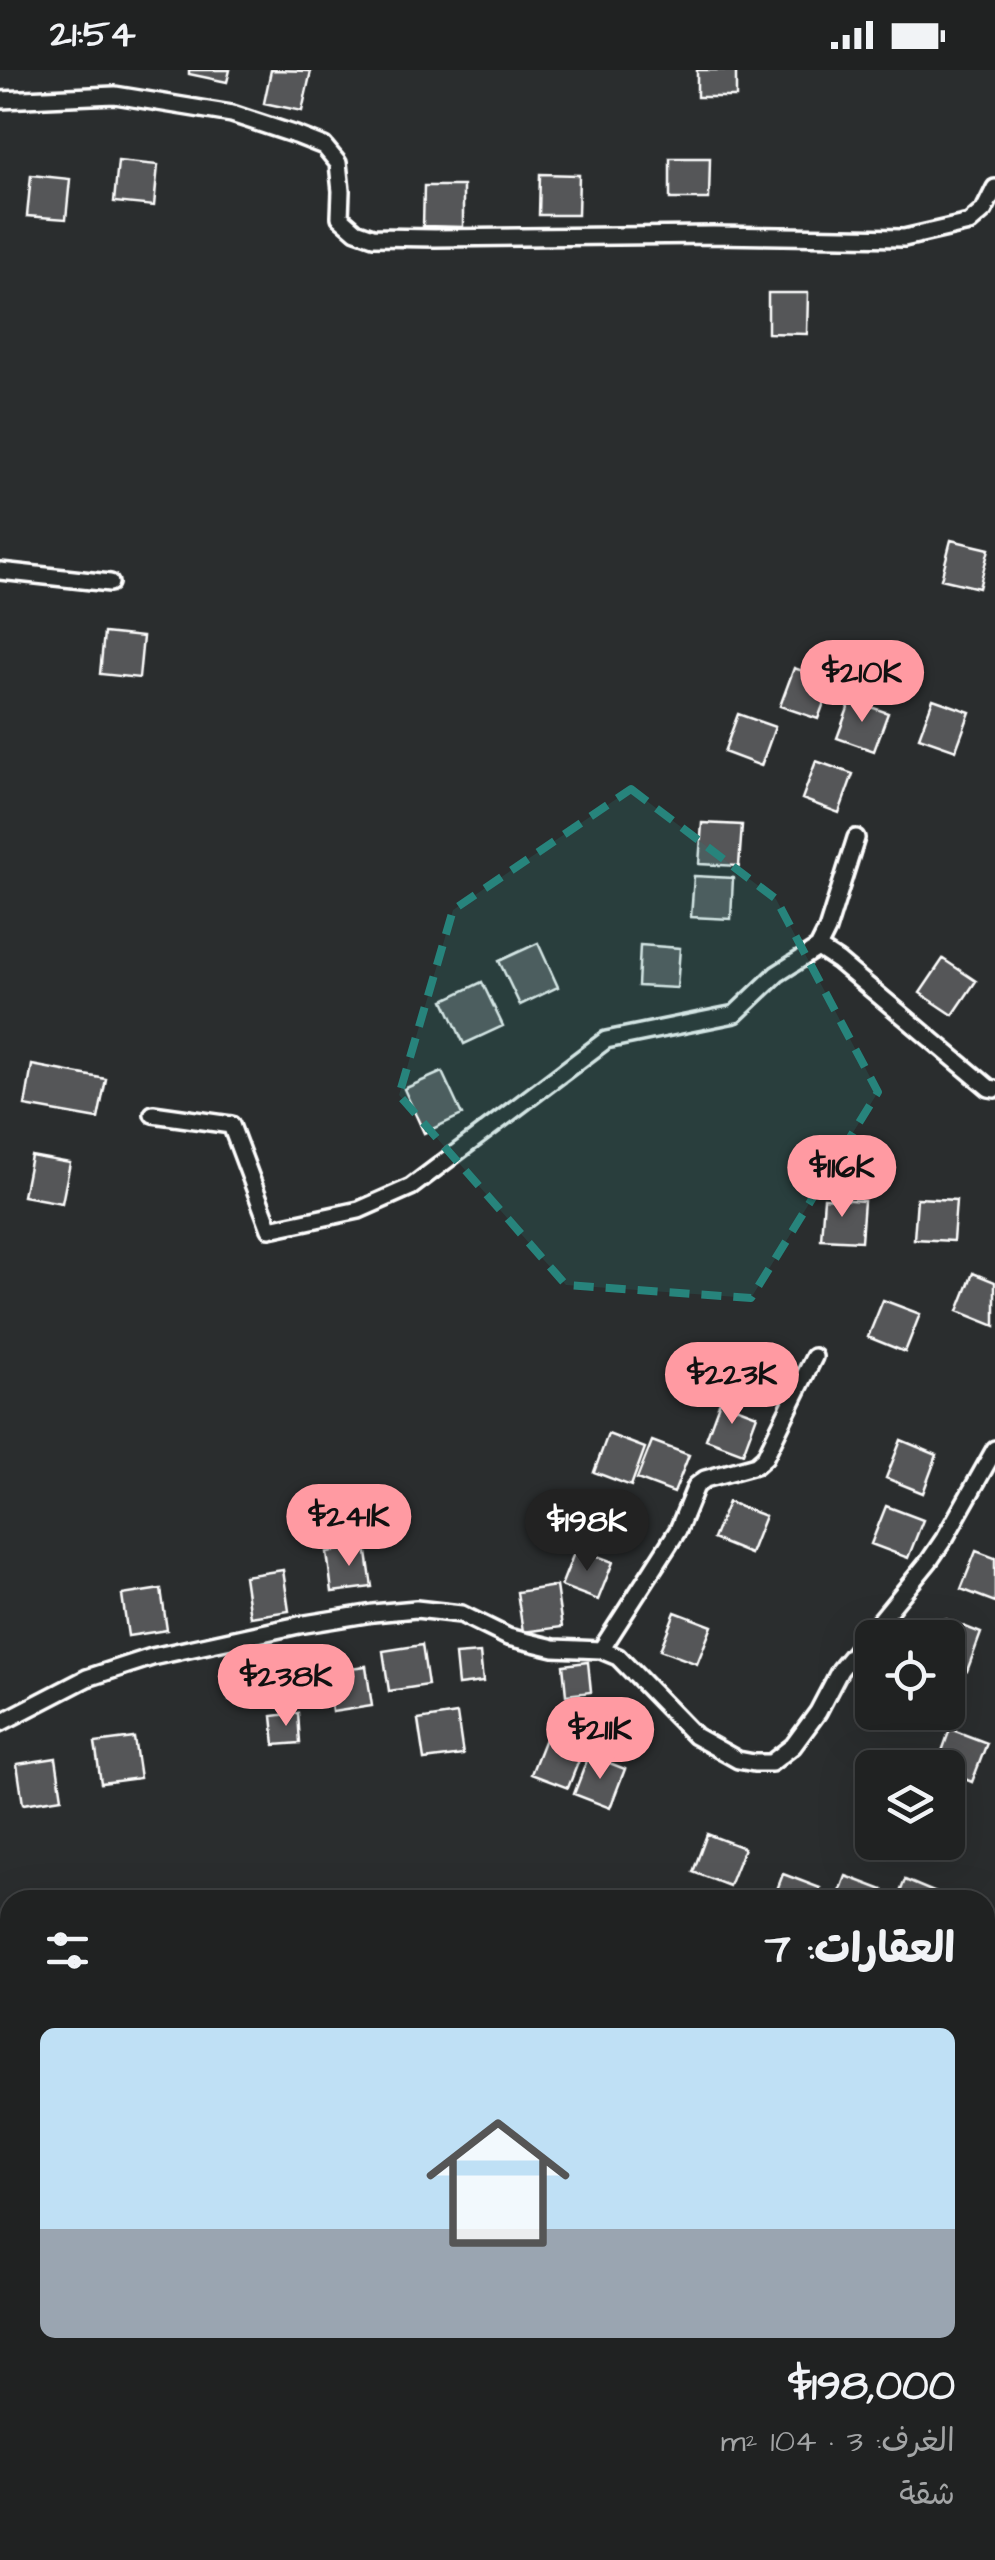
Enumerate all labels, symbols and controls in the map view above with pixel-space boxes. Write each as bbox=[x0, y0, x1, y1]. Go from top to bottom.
text: 21:54 bbox=[50, 9, 136, 61]
pin: $210K bbox=[792, 640, 932, 725]
text: $210K bbox=[822, 650, 902, 695]
pin: $116K bbox=[772, 1135, 912, 1220]
text: $116K bbox=[809, 1145, 875, 1190]
pin: $223K bbox=[662, 1342, 802, 1427]
text: $223K bbox=[687, 1352, 777, 1397]
pin: $241K bbox=[279, 1484, 419, 1569]
pin: $198K bbox=[517, 1489, 657, 1574]
text: $241K bbox=[308, 1494, 390, 1539]
text: $198K bbox=[547, 1499, 627, 1544]
map controls bbox=[855, 1620, 965, 1860]
button: locate bbox=[855, 1620, 965, 1730]
pin: $238K bbox=[216, 1644, 356, 1729]
text: $238K bbox=[240, 1654, 332, 1699]
pin: $211K bbox=[530, 1697, 670, 1782]
text: $211K bbox=[568, 1707, 632, 1752]
button: layers bbox=[855, 1750, 965, 1860]
text: العقارات: 7 bbox=[765, 1921, 955, 1979]
icon: filters bbox=[40, 1923, 95, 1978]
icon: home bbox=[408, 2093, 588, 2273]
text: $198,000 bbox=[788, 2358, 955, 2416]
text: الغرف: 3 · 104 m² bbox=[721, 2419, 955, 2464]
text: شقة bbox=[899, 2472, 955, 2517]

